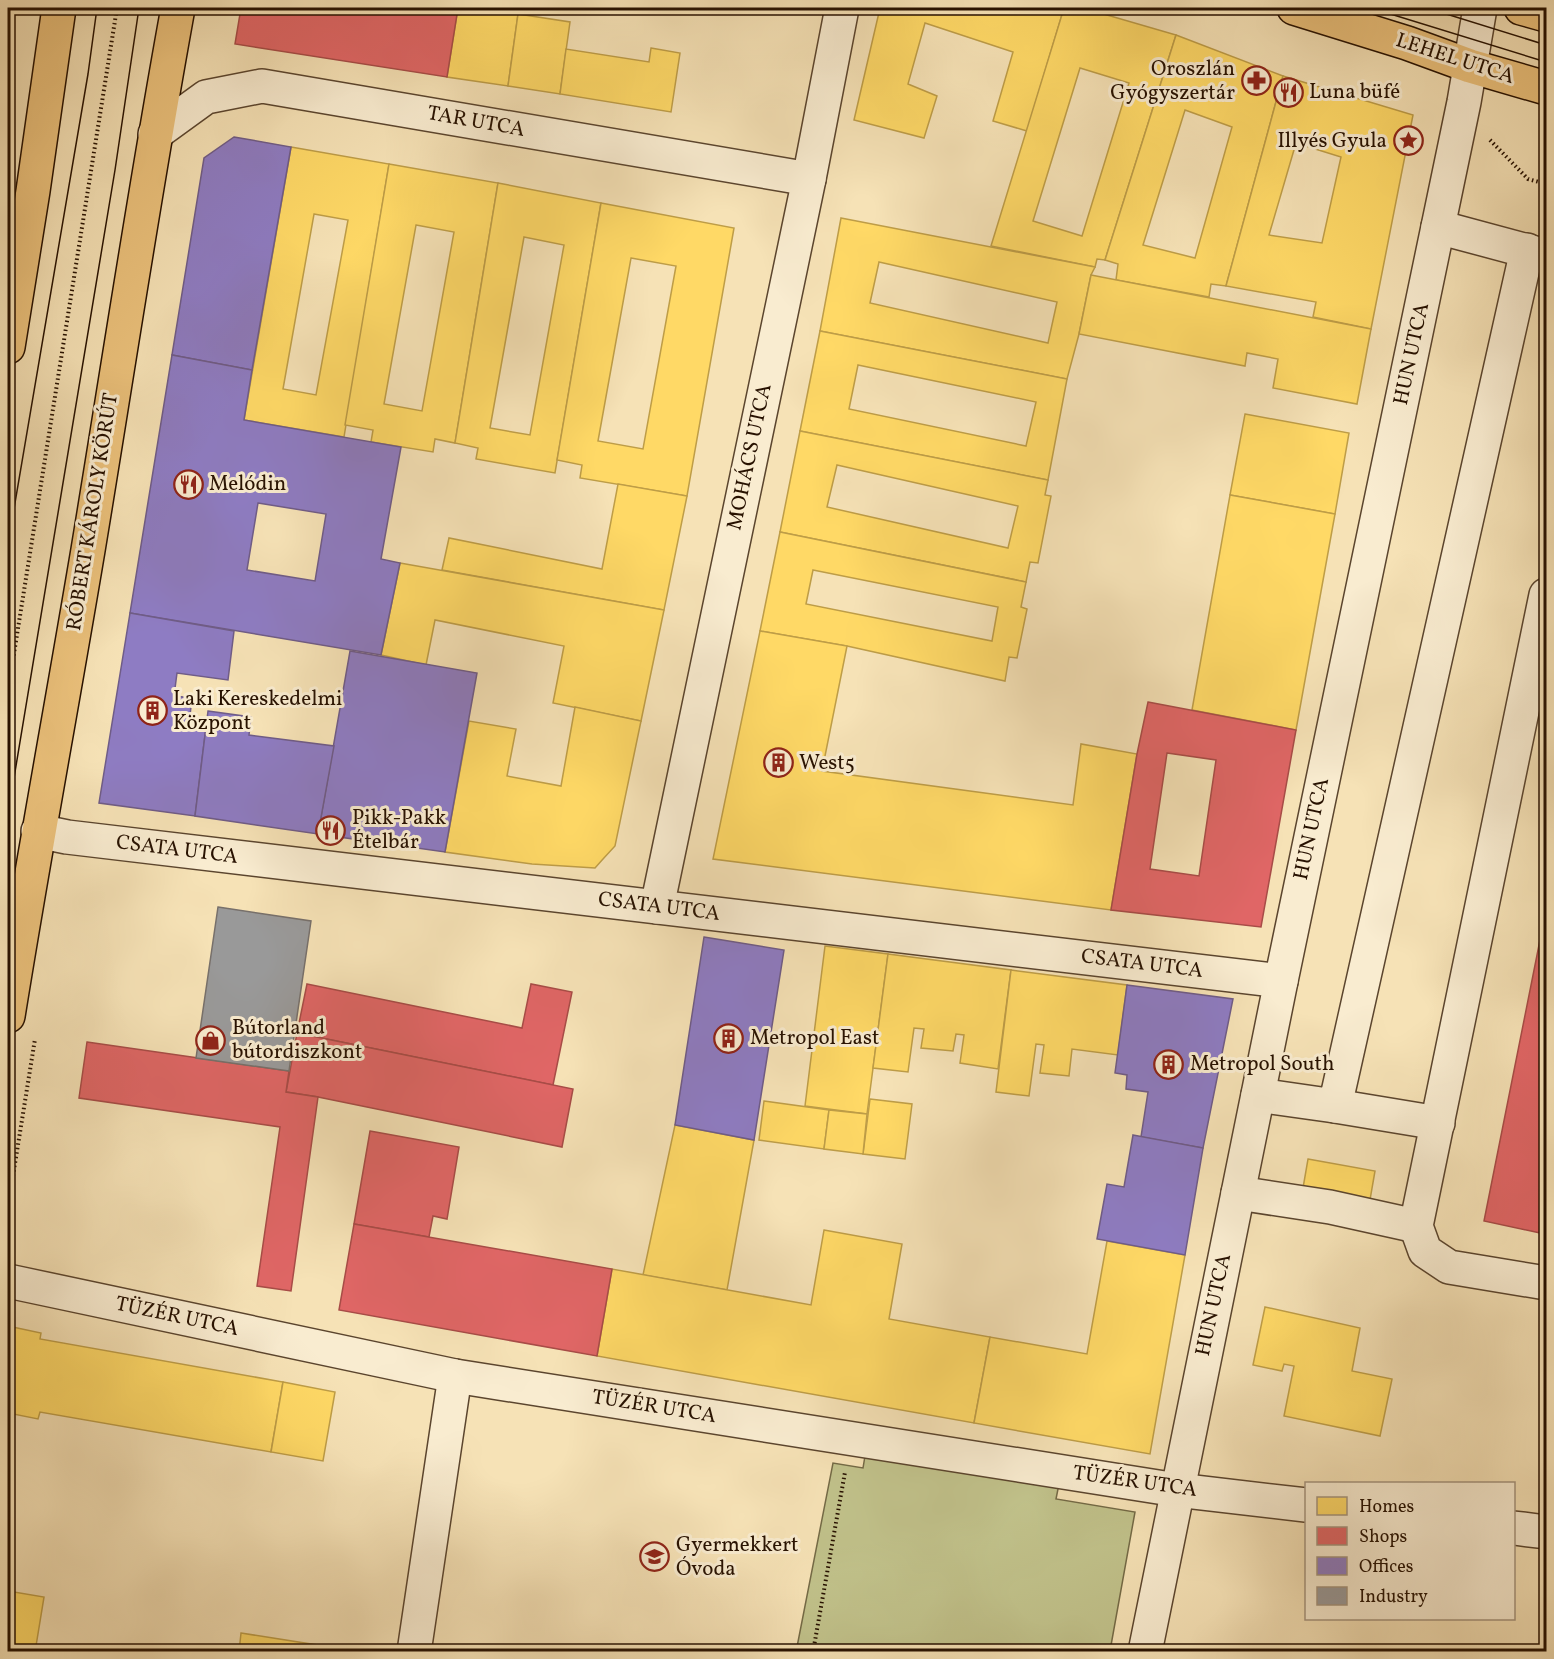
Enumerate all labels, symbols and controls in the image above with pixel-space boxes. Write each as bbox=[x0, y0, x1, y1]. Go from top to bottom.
street label: LEHEL UTCA bbox=[1392, 26, 1518, 92]
place label: Oroszlán Gyógyszertár bbox=[1110, 55, 1235, 108]
pharmacy icon: Oroszlán Gyógyszertár bbox=[1240, 65, 1272, 97]
restaurant icon: Luna büfé bbox=[1272, 76, 1304, 108]
place label: Luna büfé bbox=[1309, 78, 1400, 107]
street label: TAR UTCA bbox=[425, 99, 527, 145]
place icon: Illyés Gyula bbox=[1392, 125, 1424, 157]
place label: Illyés Gyula bbox=[1277, 127, 1387, 156]
street label: HUN UTCA bbox=[1387, 300, 1437, 408]
street label: MOHÁCS UTCA bbox=[720, 381, 780, 533]
street label: RÓBERT KÁROLY KÖRÚT bbox=[60, 391, 126, 633]
restaurant icon: Melódin bbox=[172, 468, 204, 500]
place label: Melódin bbox=[209, 470, 286, 499]
place label: Laki Kereskedelmi Központ bbox=[173, 685, 342, 738]
building icon: Laki Kereskedelmi Központ bbox=[136, 695, 168, 727]
building icon: West5 bbox=[762, 747, 794, 779]
place label: West5 bbox=[799, 749, 855, 778]
street label: HUN UTCA bbox=[1287, 775, 1337, 883]
place label: Pikk-Pakk Ételbár bbox=[352, 804, 447, 857]
restaurant icon: Pikk-Pakk Ételbár bbox=[315, 814, 347, 846]
street label: CSATA UTCA bbox=[114, 828, 240, 872]
street label: CSATA UTCA bbox=[596, 885, 722, 929]
street label: CSATA UTCA bbox=[1079, 942, 1205, 986]
place label: Bútorland bútordiszkont bbox=[232, 1014, 362, 1067]
building icon: Metropol East bbox=[713, 1022, 745, 1054]
shop icon: Bútorland bútordiszkont bbox=[195, 1024, 227, 1056]
place label: Metropol East bbox=[750, 1024, 879, 1053]
building icon: Metropol South bbox=[1153, 1048, 1185, 1080]
place label: Metropol South bbox=[1190, 1050, 1334, 1079]
street label: HUN UTCA bbox=[1189, 1251, 1239, 1359]
street label: TÜZÉR UTCA bbox=[113, 1290, 241, 1344]
street label: TÜZÉR UTCA bbox=[590, 1383, 718, 1431]
street label: TÜZÉR UTCA bbox=[1071, 1459, 1199, 1505]
legend bbox=[1305, 1482, 1515, 1620]
text: Homes bbox=[1359, 1495, 1414, 1520]
text: Shops bbox=[1359, 1525, 1407, 1550]
place label: Gyermekkert Óvoda bbox=[676, 1531, 799, 1584]
school or university icon: Gyermekkert Óvoda bbox=[639, 1541, 671, 1573]
text: Offices bbox=[1359, 1555, 1414, 1580]
text: Industry bbox=[1359, 1585, 1428, 1610]

